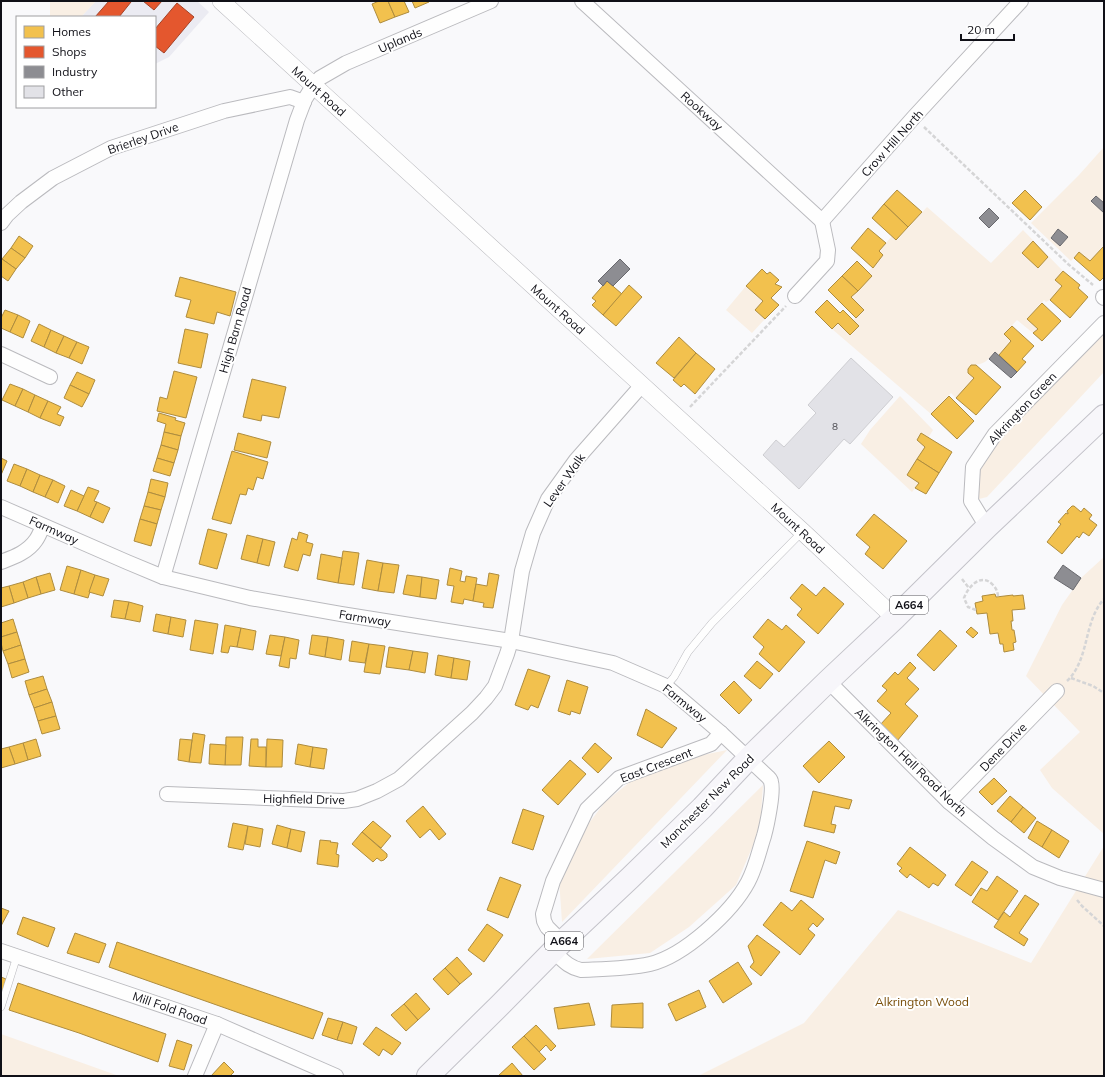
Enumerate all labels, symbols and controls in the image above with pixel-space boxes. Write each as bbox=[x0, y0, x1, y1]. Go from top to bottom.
legend bbox=[16, 16, 156, 108]
scale bar bbox=[961, 16, 1014, 42]
text: 20 m bbox=[967, 22, 995, 37]
text: Homes bbox=[52, 24, 91, 39]
street label: Uplands bbox=[376, 24, 424, 56]
text: Shops bbox=[52, 44, 87, 59]
street label: Mount Road bbox=[289, 63, 349, 119]
text: Industry bbox=[52, 64, 98, 79]
text: Other bbox=[52, 84, 84, 99]
street label: Rookway bbox=[678, 88, 727, 134]
street label: Crow Hill North bbox=[858, 106, 926, 180]
street label: Brierley Drive bbox=[106, 119, 180, 157]
street label: Mount Road bbox=[528, 281, 588, 337]
street label: High Barn Road bbox=[216, 285, 254, 375]
street label: Alkrington Green bbox=[985, 369, 1059, 447]
house number: 8 bbox=[832, 420, 838, 433]
street label: Lever Walk bbox=[540, 450, 588, 510]
street label: Mount Road bbox=[768, 499, 828, 557]
street label: Farmway bbox=[27, 513, 82, 548]
road number: A664 bbox=[890, 596, 928, 614]
street label: Farmway bbox=[338, 606, 393, 630]
street label: Farmway bbox=[660, 681, 711, 726]
street label: Alkrington Hall Road North bbox=[852, 705, 970, 819]
street label: Dene Drive bbox=[976, 720, 1030, 774]
street label: East Crescent bbox=[618, 744, 694, 786]
street label: Manchester New Road bbox=[657, 751, 757, 851]
street label: Highfield Drive bbox=[263, 791, 345, 807]
road number: A664 bbox=[545, 932, 583, 950]
street label: Mill Fold Road bbox=[131, 988, 209, 1028]
park label: Alkrington Wood bbox=[875, 994, 969, 1009]

